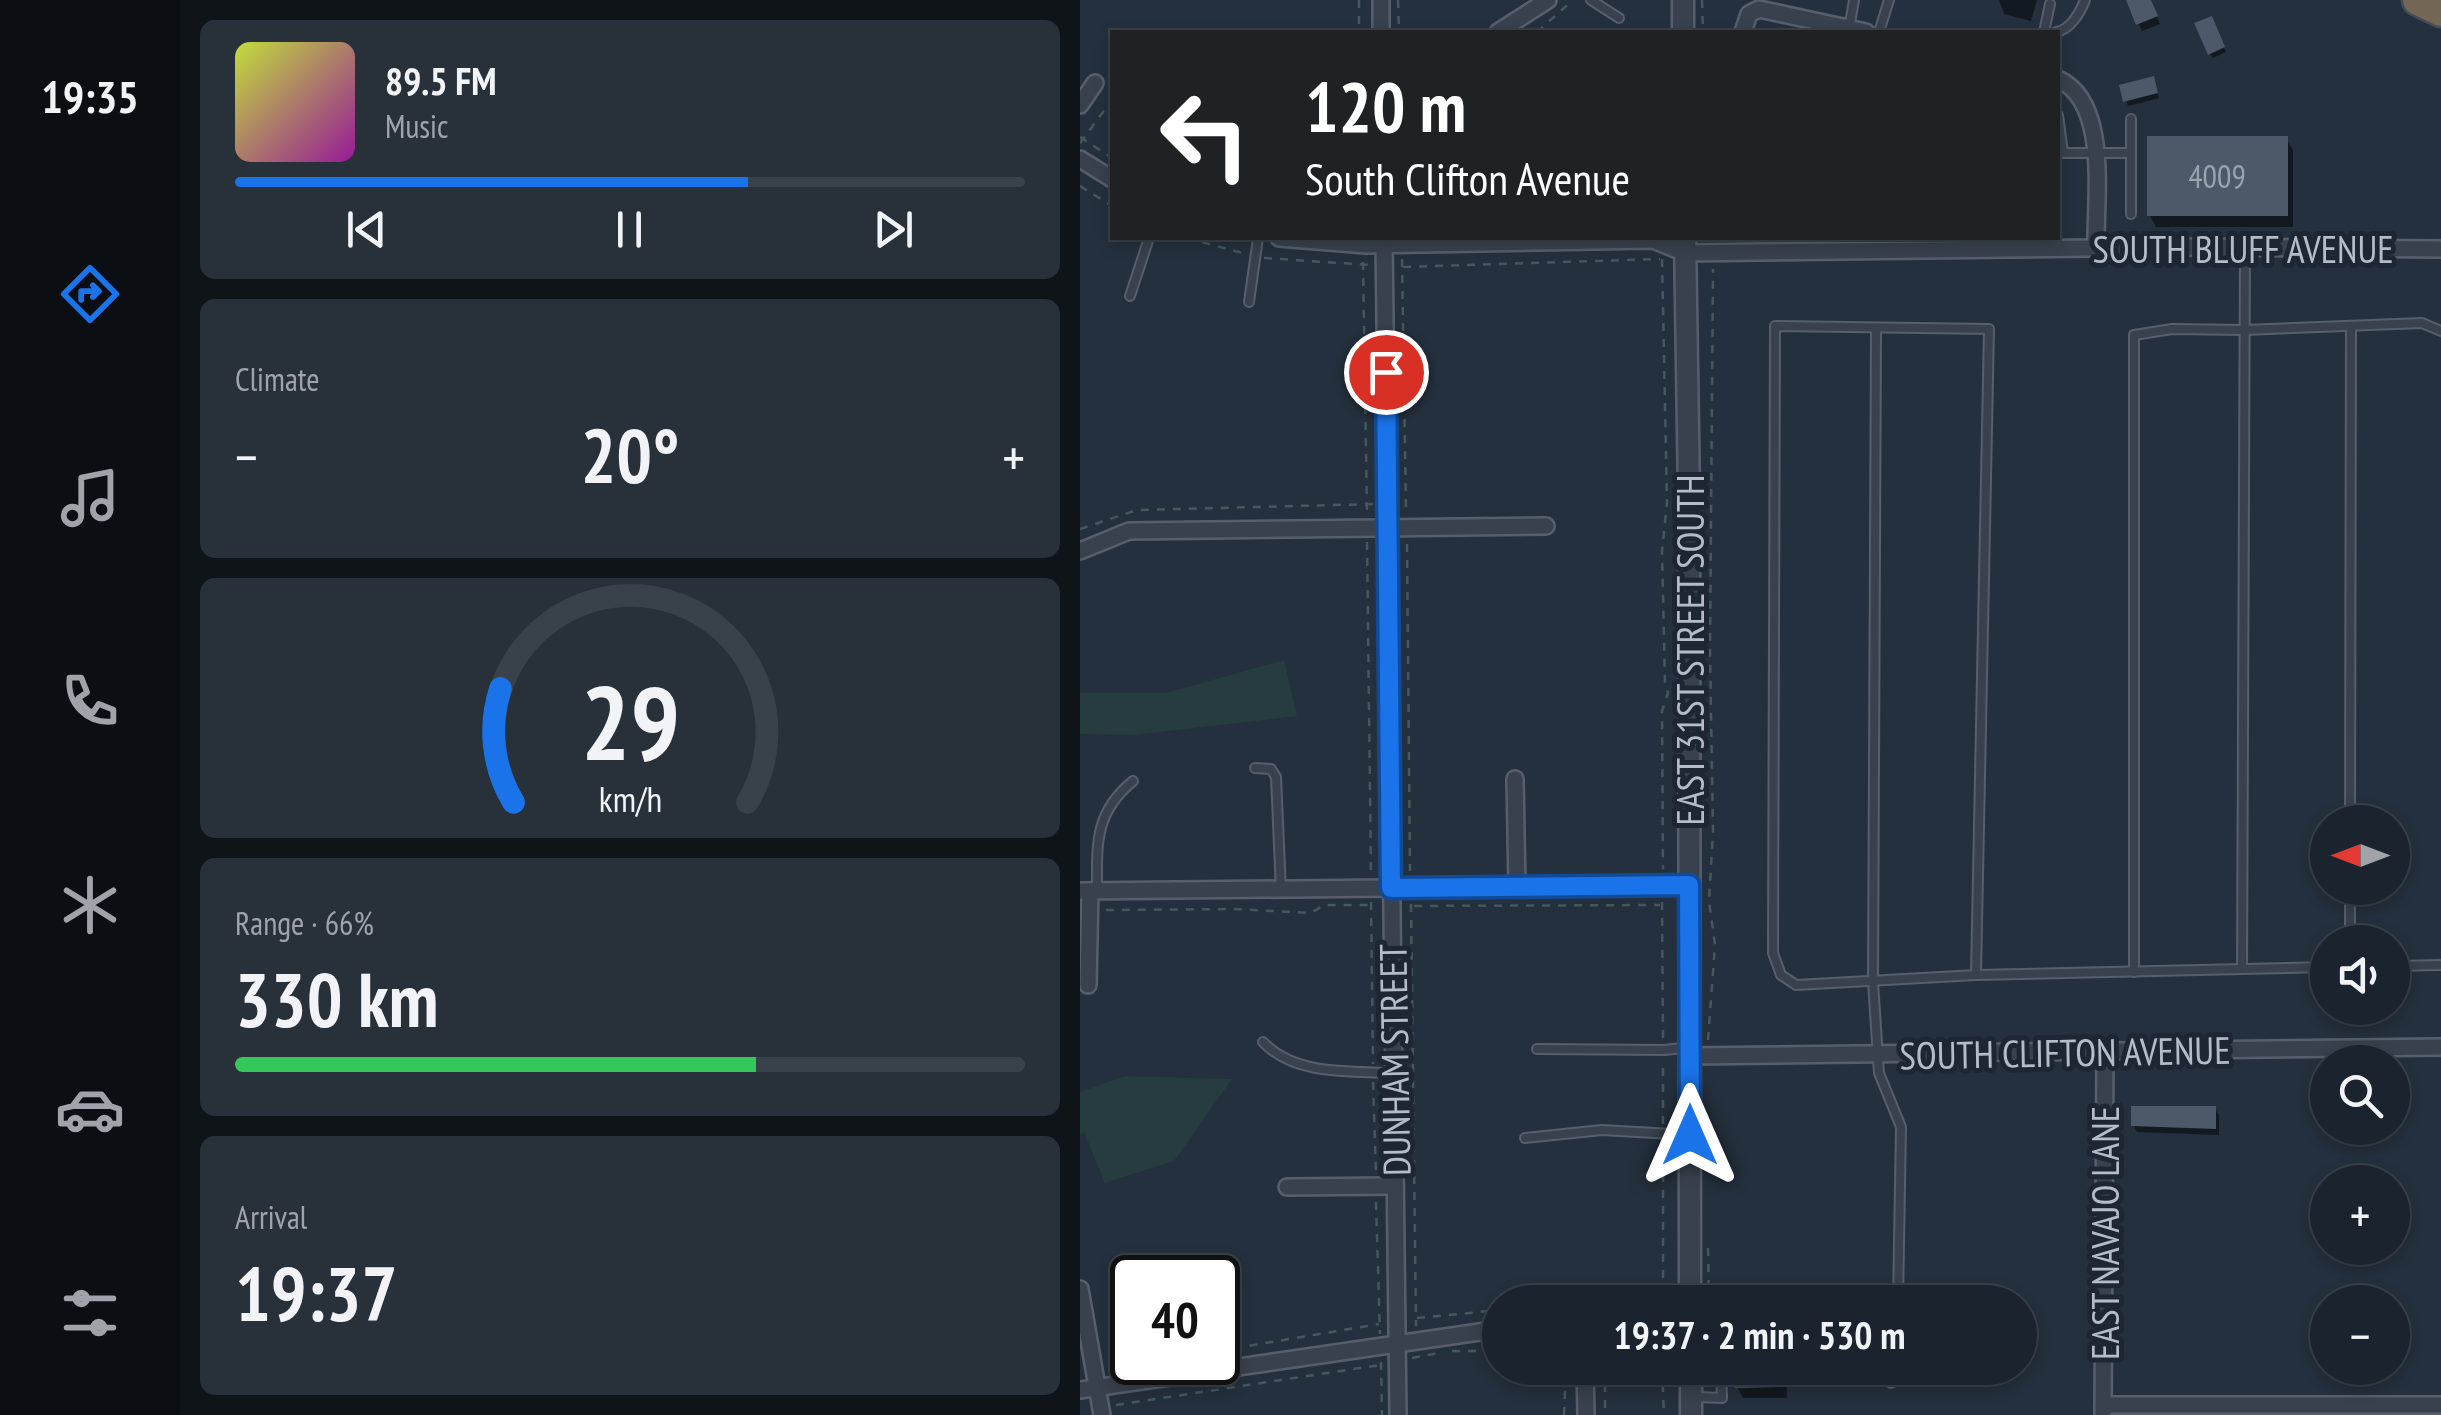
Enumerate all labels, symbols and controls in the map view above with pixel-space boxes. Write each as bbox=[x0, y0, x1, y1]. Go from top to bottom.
text: 89.5 FM bbox=[385, 56, 497, 105]
text: 120 m bbox=[1305, 61, 1466, 151]
text: 19:35 bbox=[41, 67, 139, 125]
icon: left bbox=[1140, 70, 1270, 200]
text: Music bbox=[385, 105, 448, 147]
text: South Clifton Avenue bbox=[1305, 149, 1630, 207]
house number: 4009 bbox=[2188, 155, 2246, 197]
icon: previous bbox=[339, 202, 394, 257]
icon: pause bbox=[602, 202, 657, 257]
icon: next bbox=[866, 202, 921, 257]
street label: SOUTH BLUFF AVENUE bbox=[2092, 224, 2394, 273]
icon: directions bbox=[55, 259, 125, 329]
pin bbox=[1344, 330, 1429, 415]
icon: arrive bbox=[1359, 345, 1414, 400]
text: Climate bbox=[235, 358, 319, 400]
text: 20° bbox=[580, 407, 680, 504]
text: − bbox=[235, 421, 258, 492]
text: + bbox=[1002, 421, 1025, 492]
icon: music bbox=[55, 463, 125, 533]
street label: EAST 31ST STREET SOUTH bbox=[1665, 475, 1714, 825]
text: 29 bbox=[580, 654, 680, 789]
icon: phone bbox=[55, 666, 125, 736]
text: km/h bbox=[598, 776, 662, 822]
north arrow bbox=[2310, 805, 2410, 905]
map controls bbox=[2310, 805, 2410, 1385]
icon: climate bbox=[55, 870, 125, 940]
text: Range · 66% bbox=[235, 902, 374, 944]
button: sound bbox=[2310, 925, 2410, 1025]
street label: DUNHAM STREET bbox=[1367, 944, 1421, 1176]
text: 330 km bbox=[235, 951, 439, 1048]
street label: SOUTH CLIFTON AVENUE bbox=[1899, 1025, 2231, 1079]
button: search bbox=[2310, 1045, 2410, 1145]
icon: car bbox=[55, 1074, 125, 1144]
position arrow bbox=[1638, 1083, 1742, 1187]
street label: EAST NAVAJO LANE bbox=[2080, 1106, 2129, 1360]
button: + bbox=[2310, 1165, 2410, 1265]
text: Arrival bbox=[235, 1196, 307, 1238]
text: 19:37 bbox=[235, 1245, 397, 1342]
speed limit sign: 40 bbox=[1110, 1255, 1240, 1385]
icon: filters bbox=[55, 1278, 125, 1348]
button: − bbox=[2310, 1285, 2410, 1385]
text: 19:37 · 2 min · 530 m bbox=[1613, 1310, 1906, 1359]

